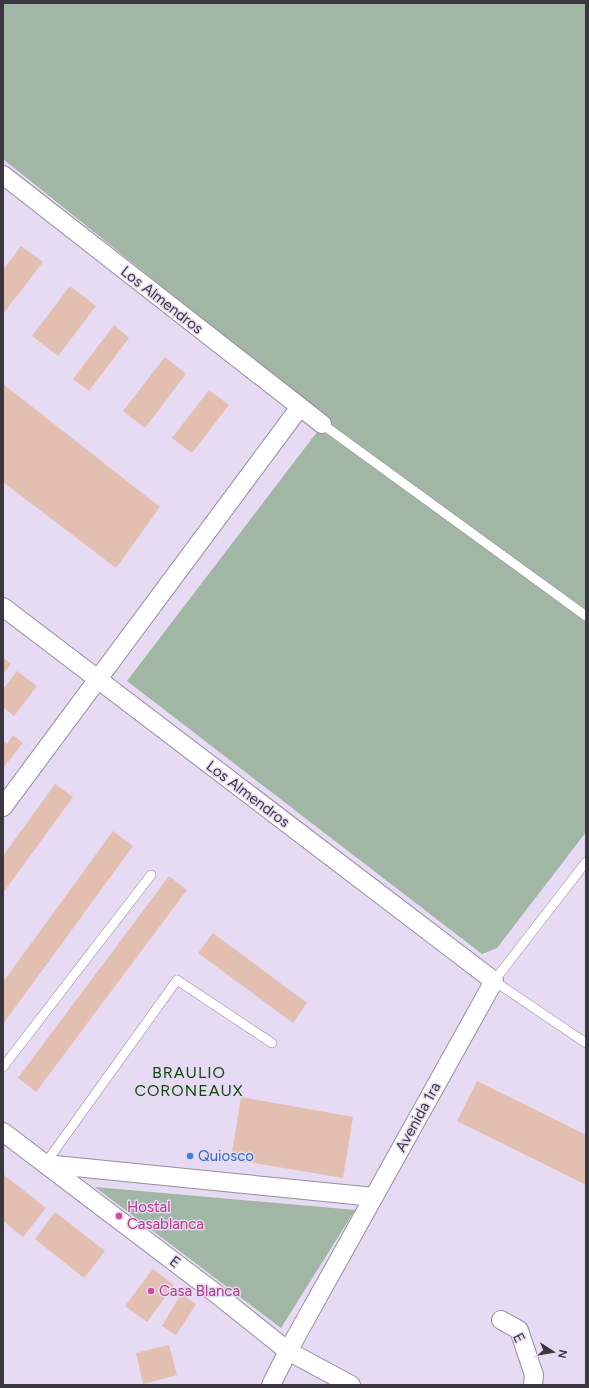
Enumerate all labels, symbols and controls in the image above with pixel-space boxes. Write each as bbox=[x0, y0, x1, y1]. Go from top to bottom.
street label: Los Almendros bbox=[117, 262, 207, 338]
street label: Los Almendros bbox=[203, 757, 293, 831]
district label: BRAULIO CORONEAUX bbox=[134, 1063, 244, 1100]
street label: Avenida 1ra bbox=[392, 1079, 444, 1155]
place label: Quiosco bbox=[198, 1147, 254, 1165]
marker: Quiosco bbox=[185, 1151, 195, 1161]
place label: Hostal Casablanca bbox=[127, 1198, 204, 1233]
marker: Hostal Casablanca bbox=[114, 1211, 124, 1221]
street label: E bbox=[166, 1252, 184, 1272]
place label: Casa Blanca bbox=[159, 1282, 240, 1300]
marker: Casa Blanca bbox=[146, 1286, 156, 1296]
street label: E bbox=[509, 1330, 529, 1346]
north arrow bbox=[533, 1332, 573, 1372]
text: N bbox=[555, 1348, 570, 1359]

